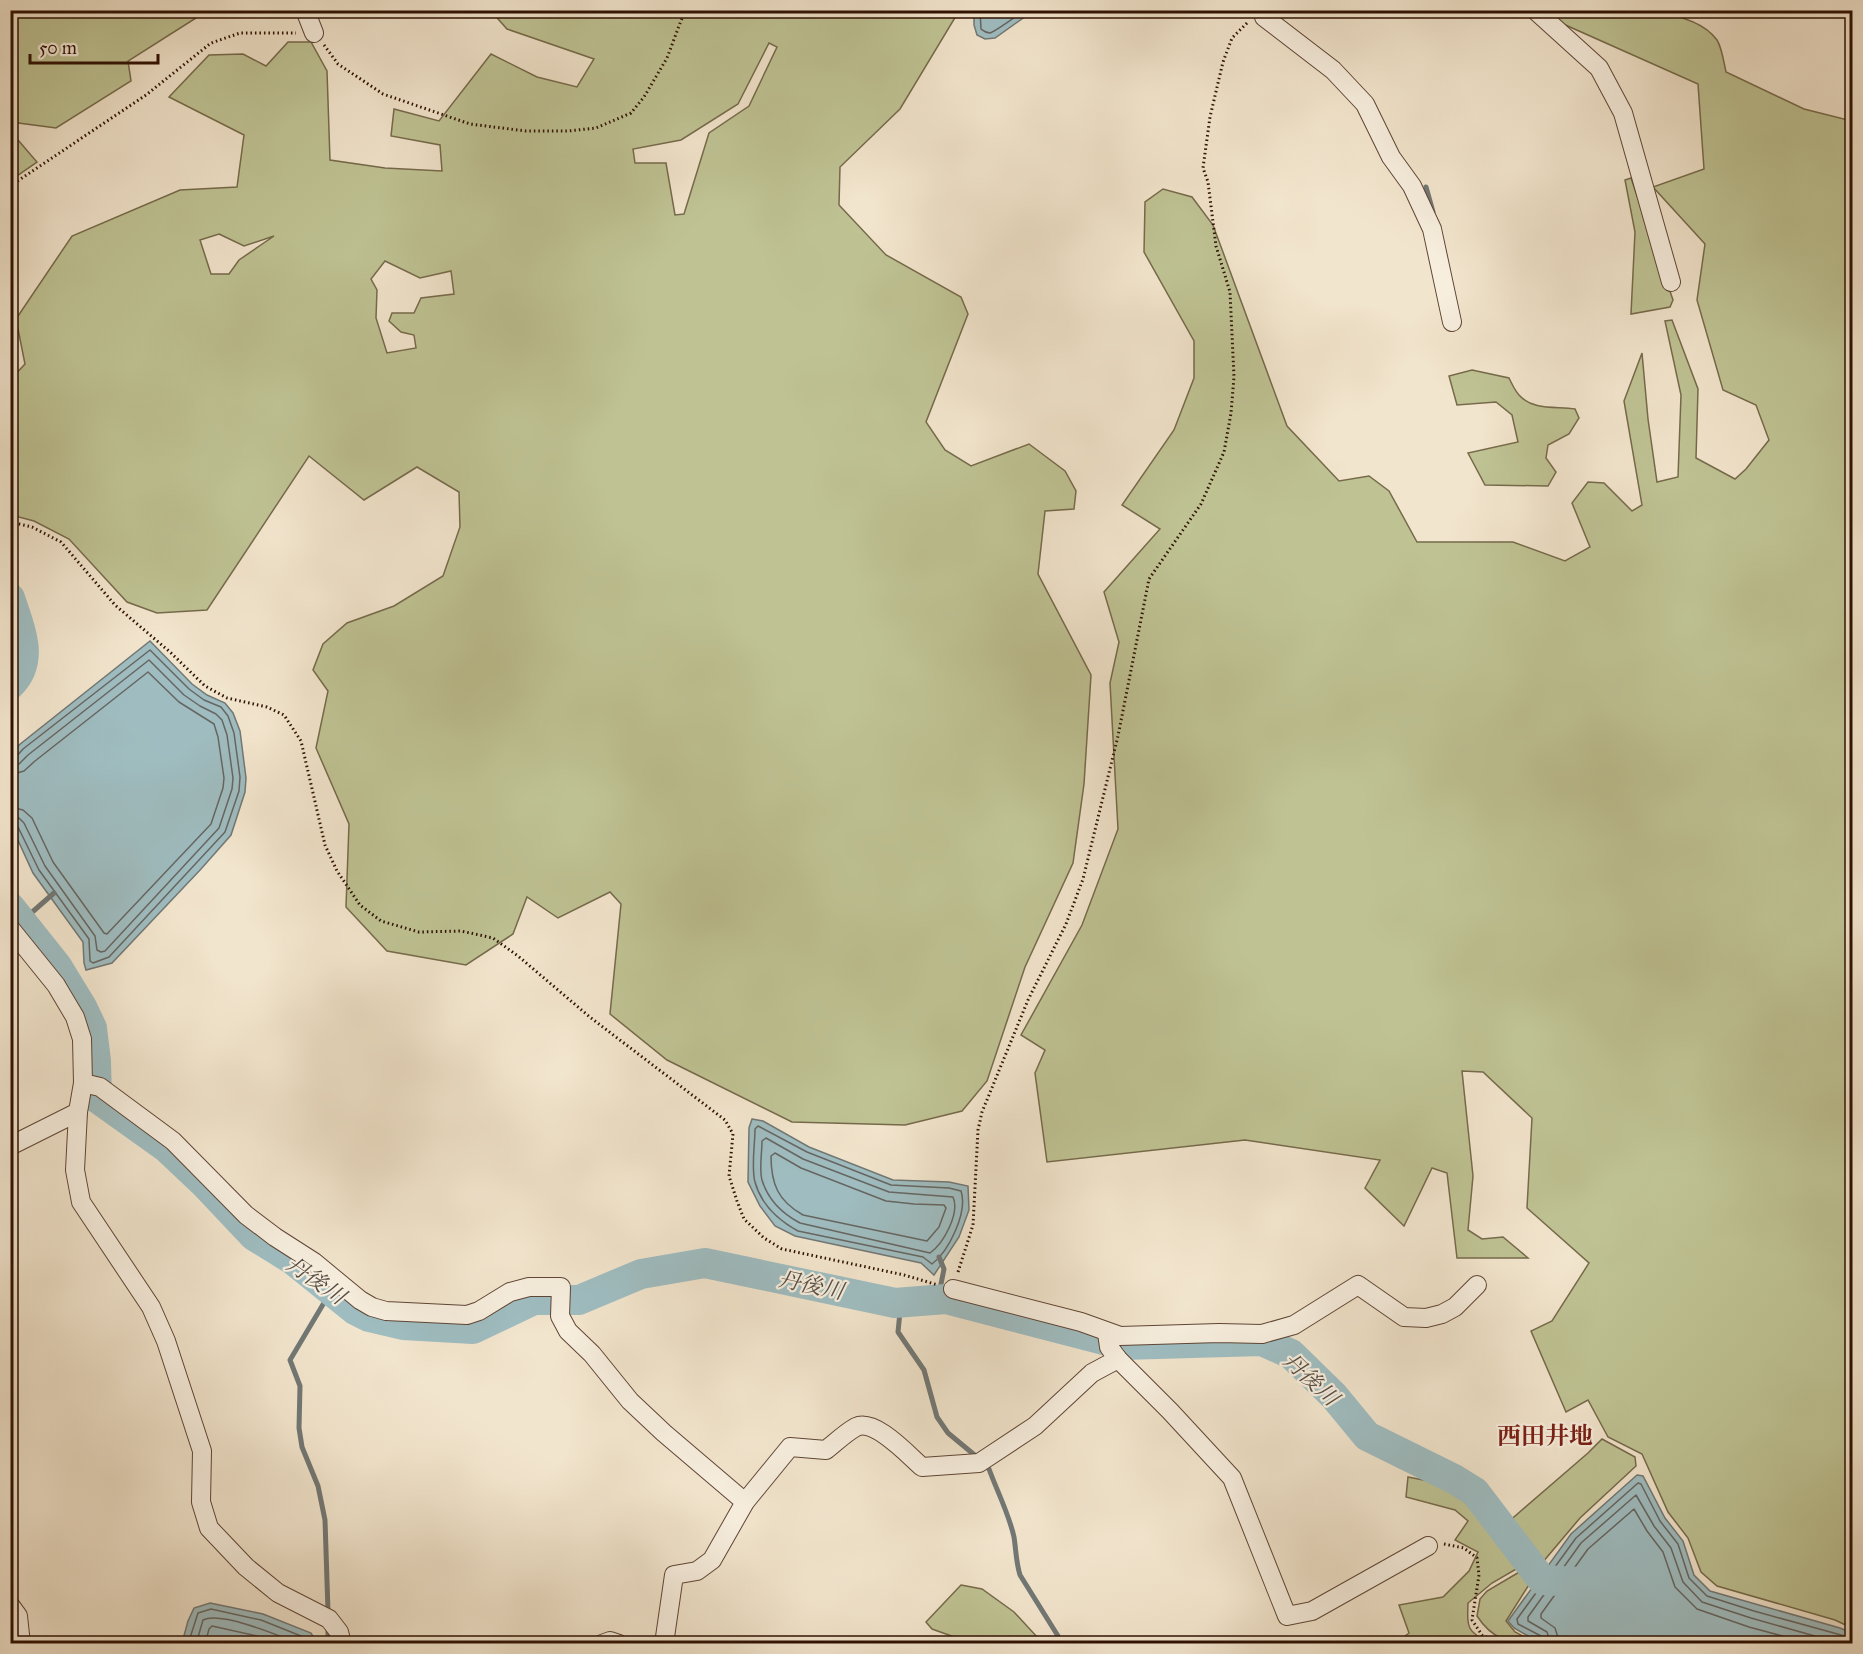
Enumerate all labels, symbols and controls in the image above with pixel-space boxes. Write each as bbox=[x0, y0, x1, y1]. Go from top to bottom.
scale bar bbox=[30, 27, 158, 65]
text: 50 m bbox=[39, 37, 77, 59]
water label: 丹後川 bbox=[281, 1250, 352, 1311]
water label: 丹後川 bbox=[776, 1265, 848, 1305]
water label: 丹後川 bbox=[1278, 1347, 1346, 1413]
district label: 西田井地 bbox=[1497, 1421, 1593, 1451]

